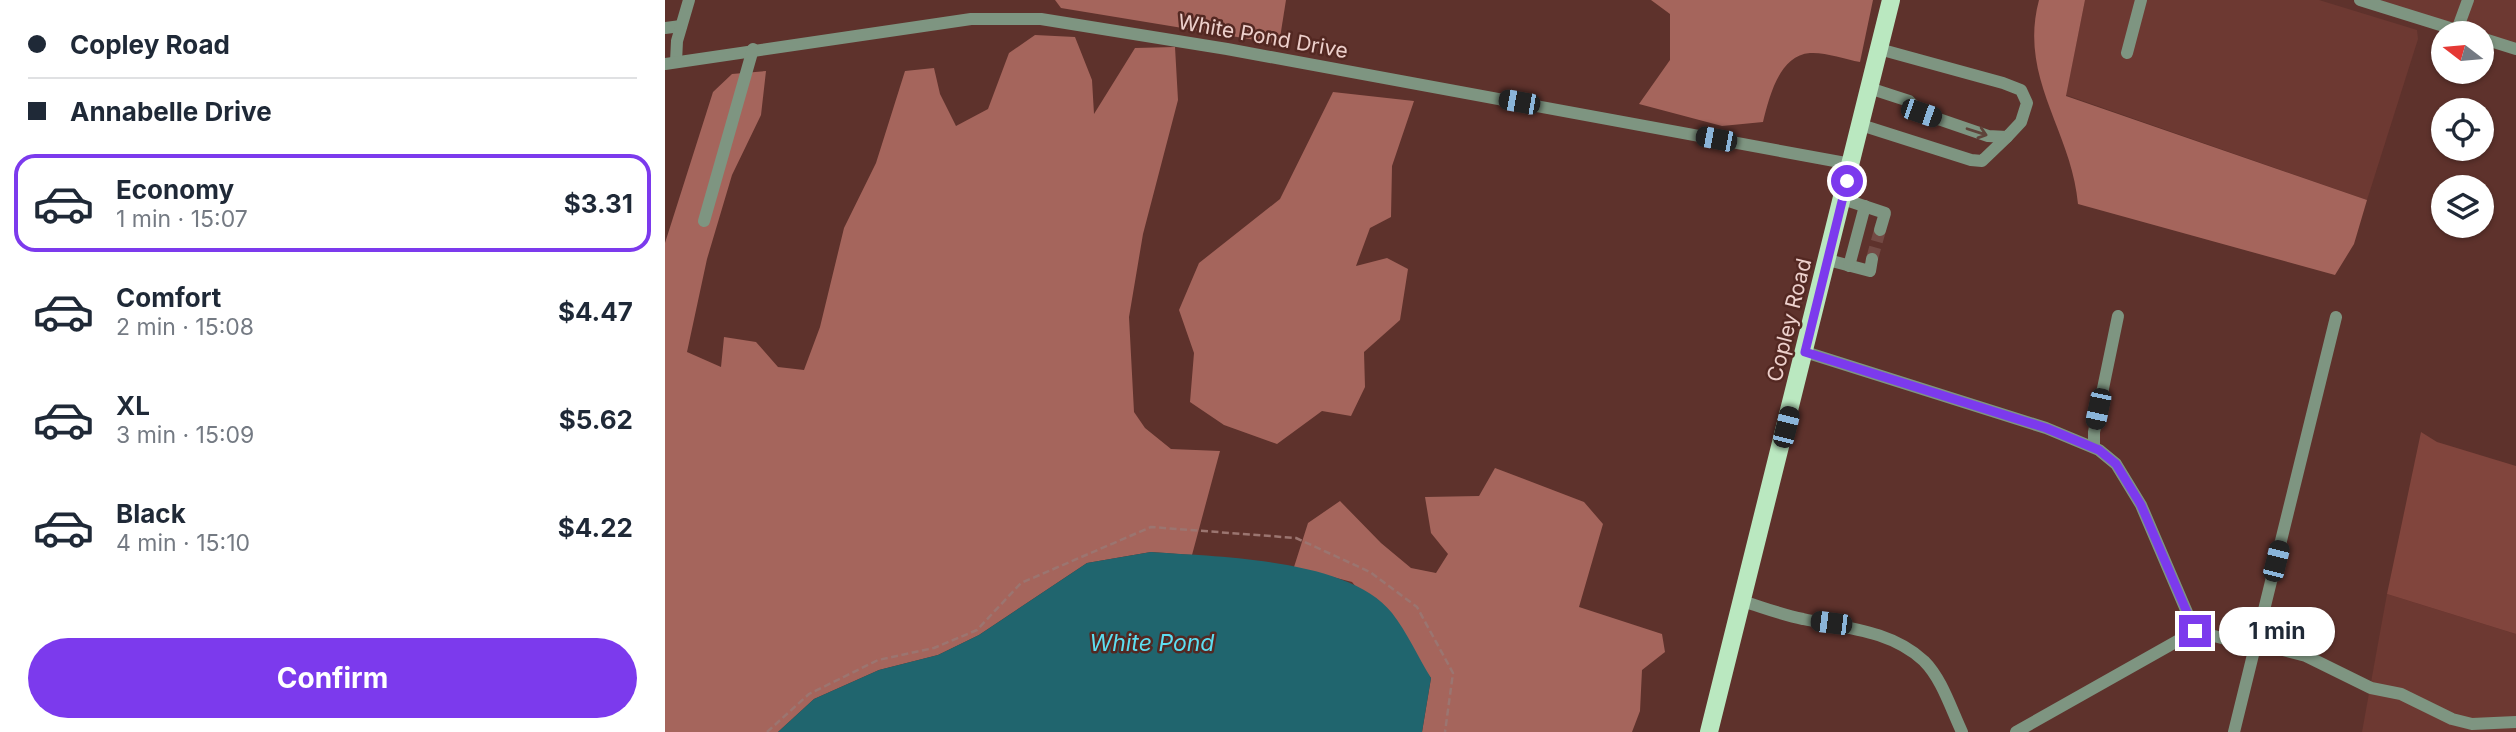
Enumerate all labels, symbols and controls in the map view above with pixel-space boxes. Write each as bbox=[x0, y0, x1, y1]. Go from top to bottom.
street label: White Pond Drive bbox=[1176, 9, 1350, 63]
north arrow bbox=[2431, 21, 2494, 84]
map controls bbox=[2431, 21, 2494, 238]
text: Copley Road bbox=[70, 29, 230, 60]
car bbox=[1497, 88, 1542, 116]
text: Annabelle Drive bbox=[70, 96, 272, 127]
car bbox=[1898, 96, 1945, 130]
button: locate bbox=[2431, 98, 2494, 161]
car bbox=[1694, 125, 1739, 153]
one-way arrow bbox=[1965, 127, 1987, 139]
route start bbox=[1831, 165, 1863, 197]
icon: car bbox=[32, 172, 95, 235]
text: Economy bbox=[116, 174, 234, 205]
button: layers bbox=[2431, 175, 2494, 238]
text: $3.31 bbox=[564, 188, 633, 219]
text: 1 min · 15:07 bbox=[116, 205, 248, 233]
street label: Copley Road bbox=[1762, 256, 1816, 384]
icon: car bbox=[32, 280, 95, 343]
text: Comfort bbox=[116, 282, 221, 313]
text: $4.47 bbox=[558, 296, 633, 327]
text: 2 min · 15:08 bbox=[116, 313, 254, 341]
car bbox=[2084, 386, 2113, 432]
icon: car bbox=[32, 388, 95, 451]
text: XL bbox=[116, 390, 150, 421]
text: $5.62 bbox=[559, 404, 633, 435]
car bbox=[1771, 404, 1802, 450]
text: 3 min · 15:09 bbox=[116, 421, 254, 449]
icon: car bbox=[32, 496, 95, 559]
text: Black bbox=[116, 498, 186, 529]
text: $4.22 bbox=[558, 512, 633, 543]
text: 4 min · 15:10 bbox=[116, 529, 250, 557]
car bbox=[2261, 538, 2292, 584]
callout: 1 min bbox=[2219, 606, 2335, 656]
car bbox=[1809, 610, 1854, 636]
route end bbox=[2179, 615, 2211, 647]
text: 1 min bbox=[2249, 617, 2305, 645]
water label: White Pond bbox=[1090, 629, 1215, 657]
button: Confirm bbox=[28, 638, 637, 718]

